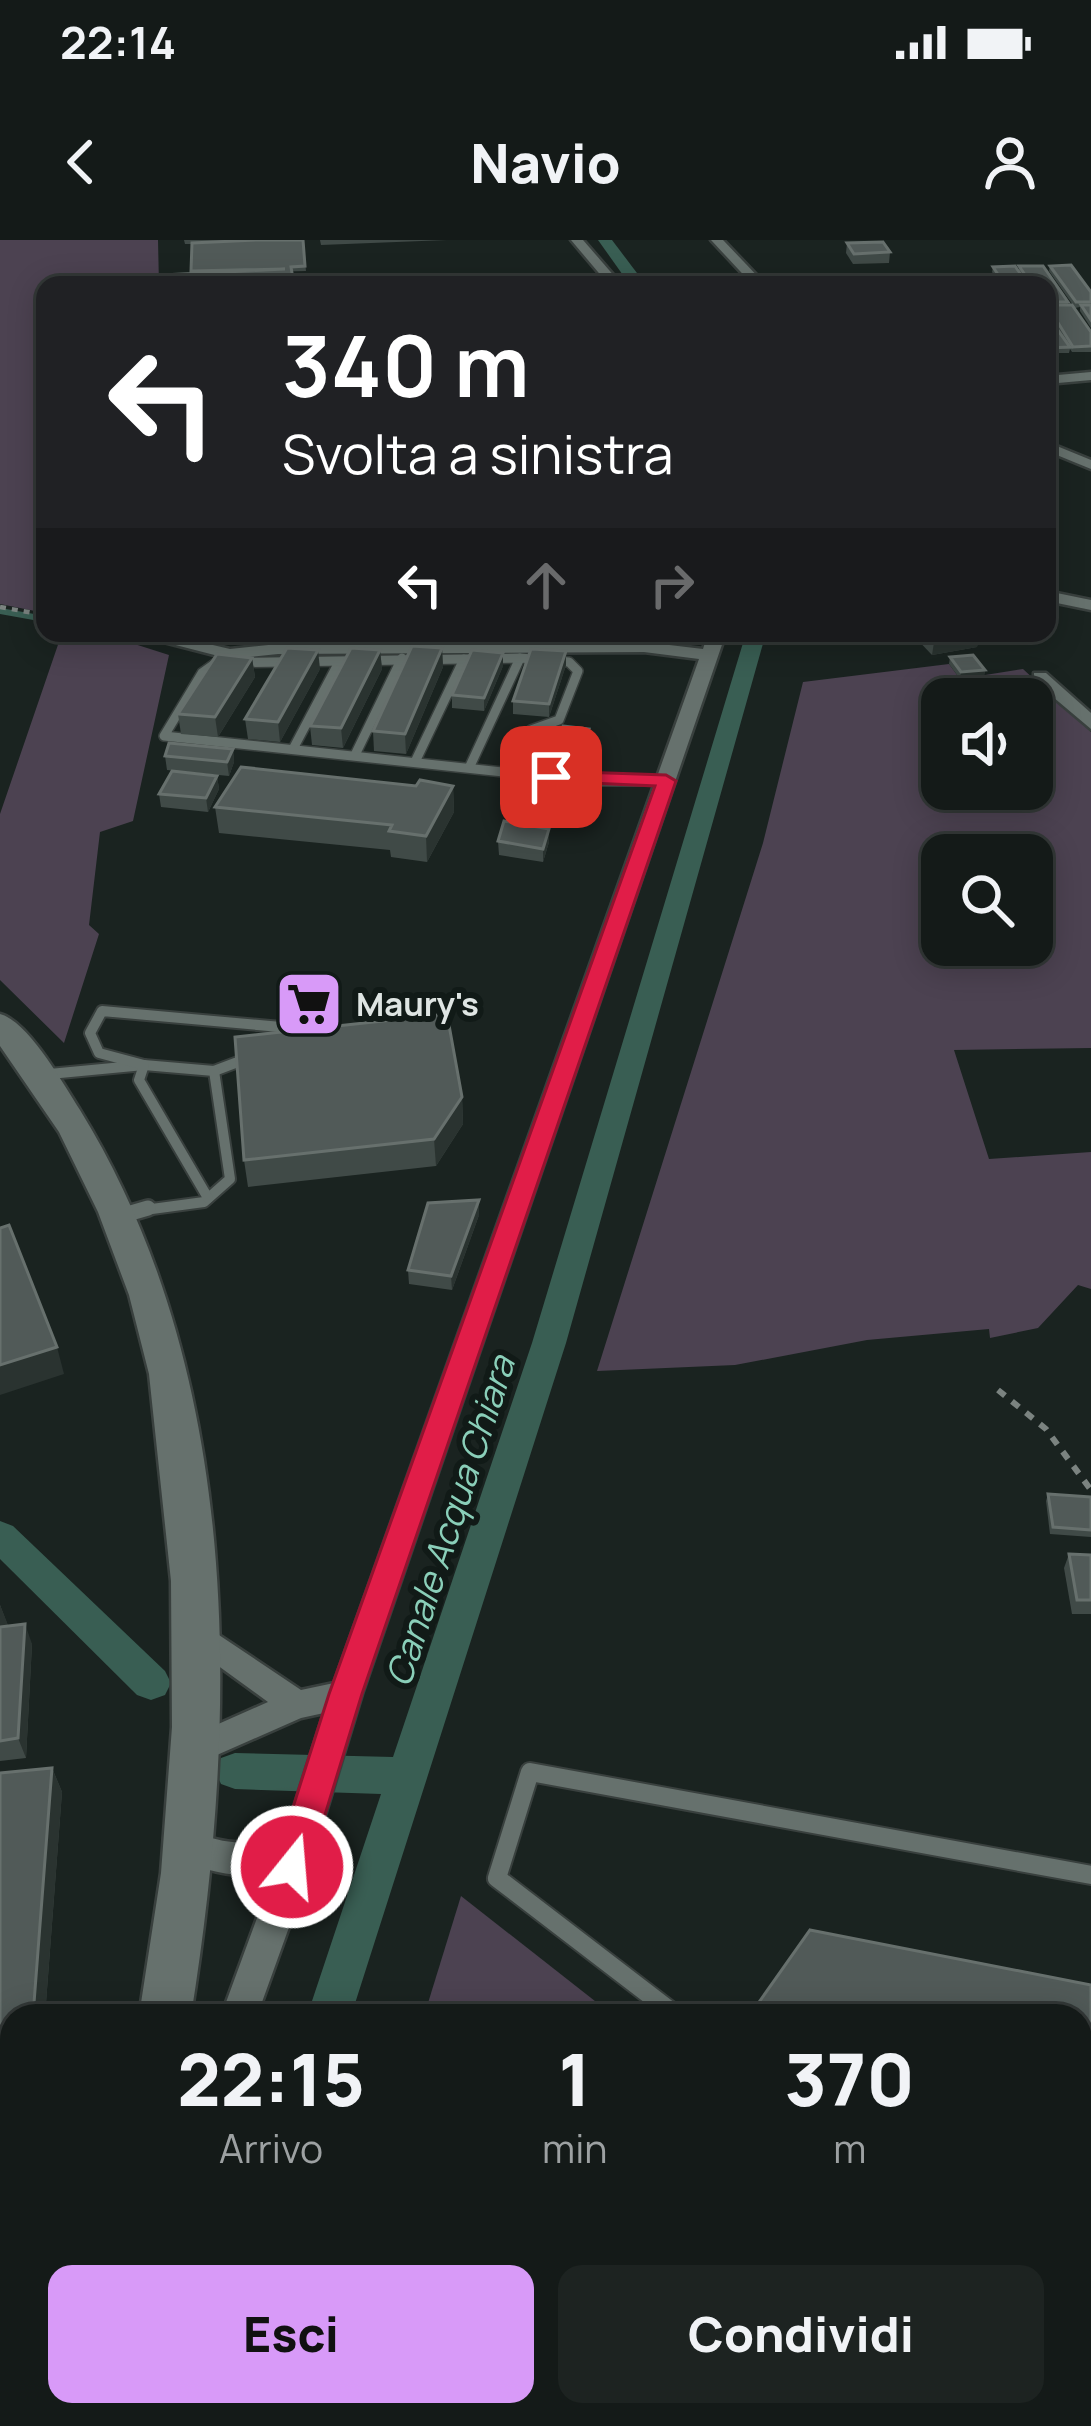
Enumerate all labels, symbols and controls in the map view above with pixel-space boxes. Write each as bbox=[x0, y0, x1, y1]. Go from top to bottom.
text: 22:14 bbox=[60, 11, 176, 73]
text: Navio bbox=[470, 125, 621, 199]
icon: back bbox=[48, 129, 114, 195]
icon: person bbox=[977, 129, 1043, 195]
text: 340 m bbox=[282, 307, 530, 422]
icon: left bbox=[84, 324, 240, 480]
text: Svolta a sinistra bbox=[282, 416, 673, 490]
icon: left bbox=[387, 552, 453, 618]
icon: ahead bbox=[513, 552, 579, 618]
icon: right bbox=[639, 552, 705, 618]
map controls bbox=[921, 678, 1053, 966]
button: sound bbox=[921, 678, 1053, 810]
pin bbox=[500, 726, 602, 828]
icon: arrive bbox=[518, 744, 584, 810]
button: search bbox=[921, 834, 1053, 966]
supermarket icon: Maury's bbox=[274, 969, 344, 1039]
place label: Maury's bbox=[356, 981, 479, 1026]
water label: Canale Acqua Chiara bbox=[373, 1348, 527, 1692]
position arrow bbox=[229, 1804, 355, 1930]
text: 22:15 bbox=[177, 2029, 365, 2128]
text: 1 bbox=[558, 2029, 591, 2128]
text: 370 bbox=[785, 2029, 915, 2128]
text: Arrivo bbox=[219, 2121, 323, 2175]
text: min bbox=[542, 2121, 607, 2175]
text: m bbox=[833, 2121, 866, 2175]
button: Esci bbox=[48, 2265, 534, 2403]
button: Condividi bbox=[558, 2265, 1044, 2403]

